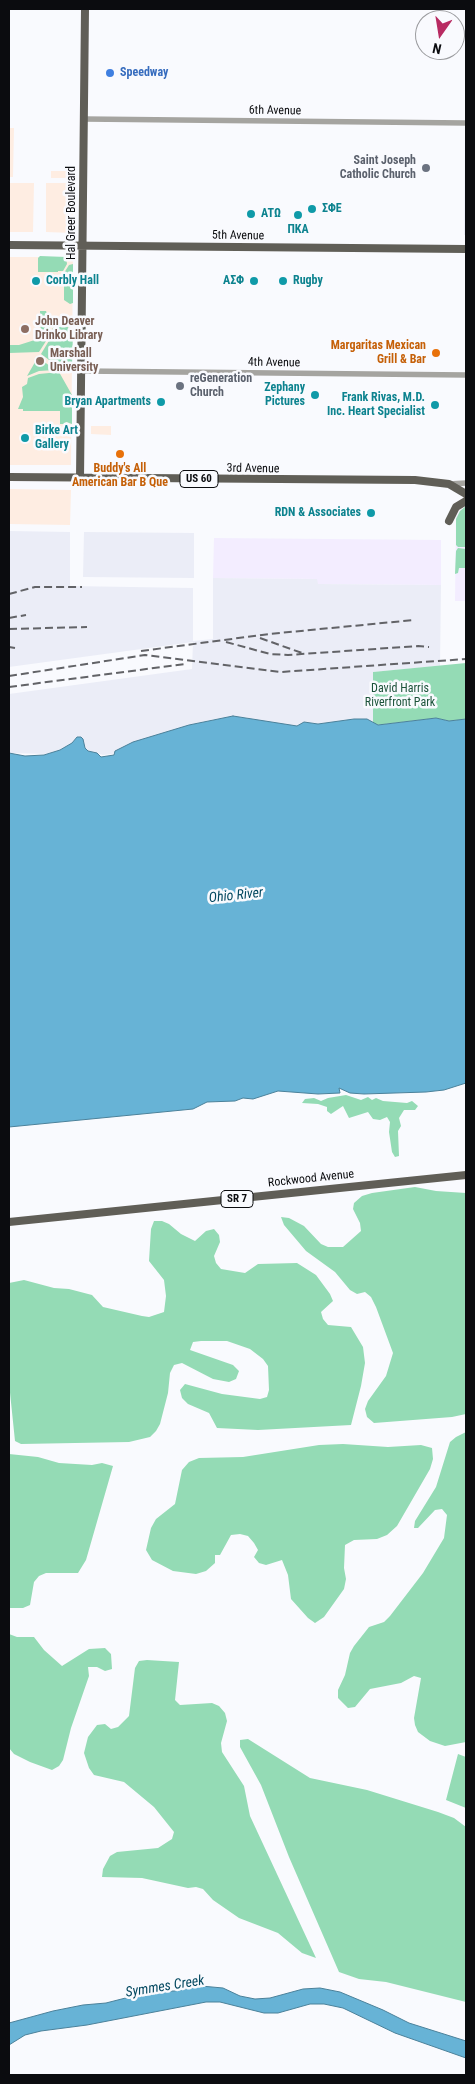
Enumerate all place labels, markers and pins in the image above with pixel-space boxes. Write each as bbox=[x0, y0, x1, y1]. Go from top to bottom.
place label: Speedway bbox=[120, 66, 168, 80]
marker: Speedway bbox=[104, 67, 116, 79]
place label: Saint Joseph Catholic Church bbox=[340, 154, 416, 182]
marker: Saint Joseph Catholic Church bbox=[420, 162, 432, 174]
place label: ΣΦΕ bbox=[322, 202, 342, 216]
marker: ΣΦΕ bbox=[306, 203, 318, 215]
place label: ATΩ bbox=[261, 207, 281, 221]
marker: ATΩ bbox=[245, 208, 257, 220]
marker: ΠKA bbox=[292, 209, 304, 221]
place label: ΠKA bbox=[287, 223, 309, 237]
place label: Corbly Hall bbox=[46, 274, 99, 288]
place label: AΣΦ bbox=[223, 274, 244, 288]
place label: Rugby bbox=[293, 274, 323, 288]
marker: Corbly Hall bbox=[30, 275, 42, 287]
marker: AΣΦ bbox=[248, 275, 260, 287]
marker: Rugby bbox=[277, 275, 289, 287]
place label: John Deaver Drinko Library bbox=[35, 315, 103, 343]
marker: John Deaver Drinko Library bbox=[19, 323, 31, 335]
place label: Margaritas Mexican Grill & Bar bbox=[331, 339, 426, 367]
place label: Marshall University bbox=[50, 347, 98, 375]
marker: Margaritas Mexican Grill & Bar bbox=[430, 347, 442, 359]
marker: Marshall University bbox=[34, 355, 46, 367]
place label: reGeneration Church bbox=[190, 372, 252, 400]
marker: reGeneration Church bbox=[174, 380, 186, 392]
place label: Zephany Pictures bbox=[264, 381, 305, 409]
marker: Zephany Pictures bbox=[309, 389, 321, 401]
place label: Frank Rivas, M.D. Inc. Heart Specialist bbox=[327, 391, 425, 419]
place label: Bryan Apartments bbox=[64, 395, 151, 409]
marker: Bryan Apartments bbox=[155, 396, 167, 408]
marker: Frank Rivas, M.D. Inc. Heart Specialist bbox=[429, 399, 441, 411]
place label: Birke Art Gallery bbox=[35, 424, 78, 452]
marker: Birke Art Gallery bbox=[19, 432, 31, 444]
marker: Buddy's All American Bar B Que bbox=[114, 448, 126, 460]
place label: Buddy's All American Bar B Que bbox=[72, 462, 168, 490]
place label: RDN & Associates bbox=[275, 506, 361, 520]
marker: RDN & Associates bbox=[365, 507, 377, 519]

